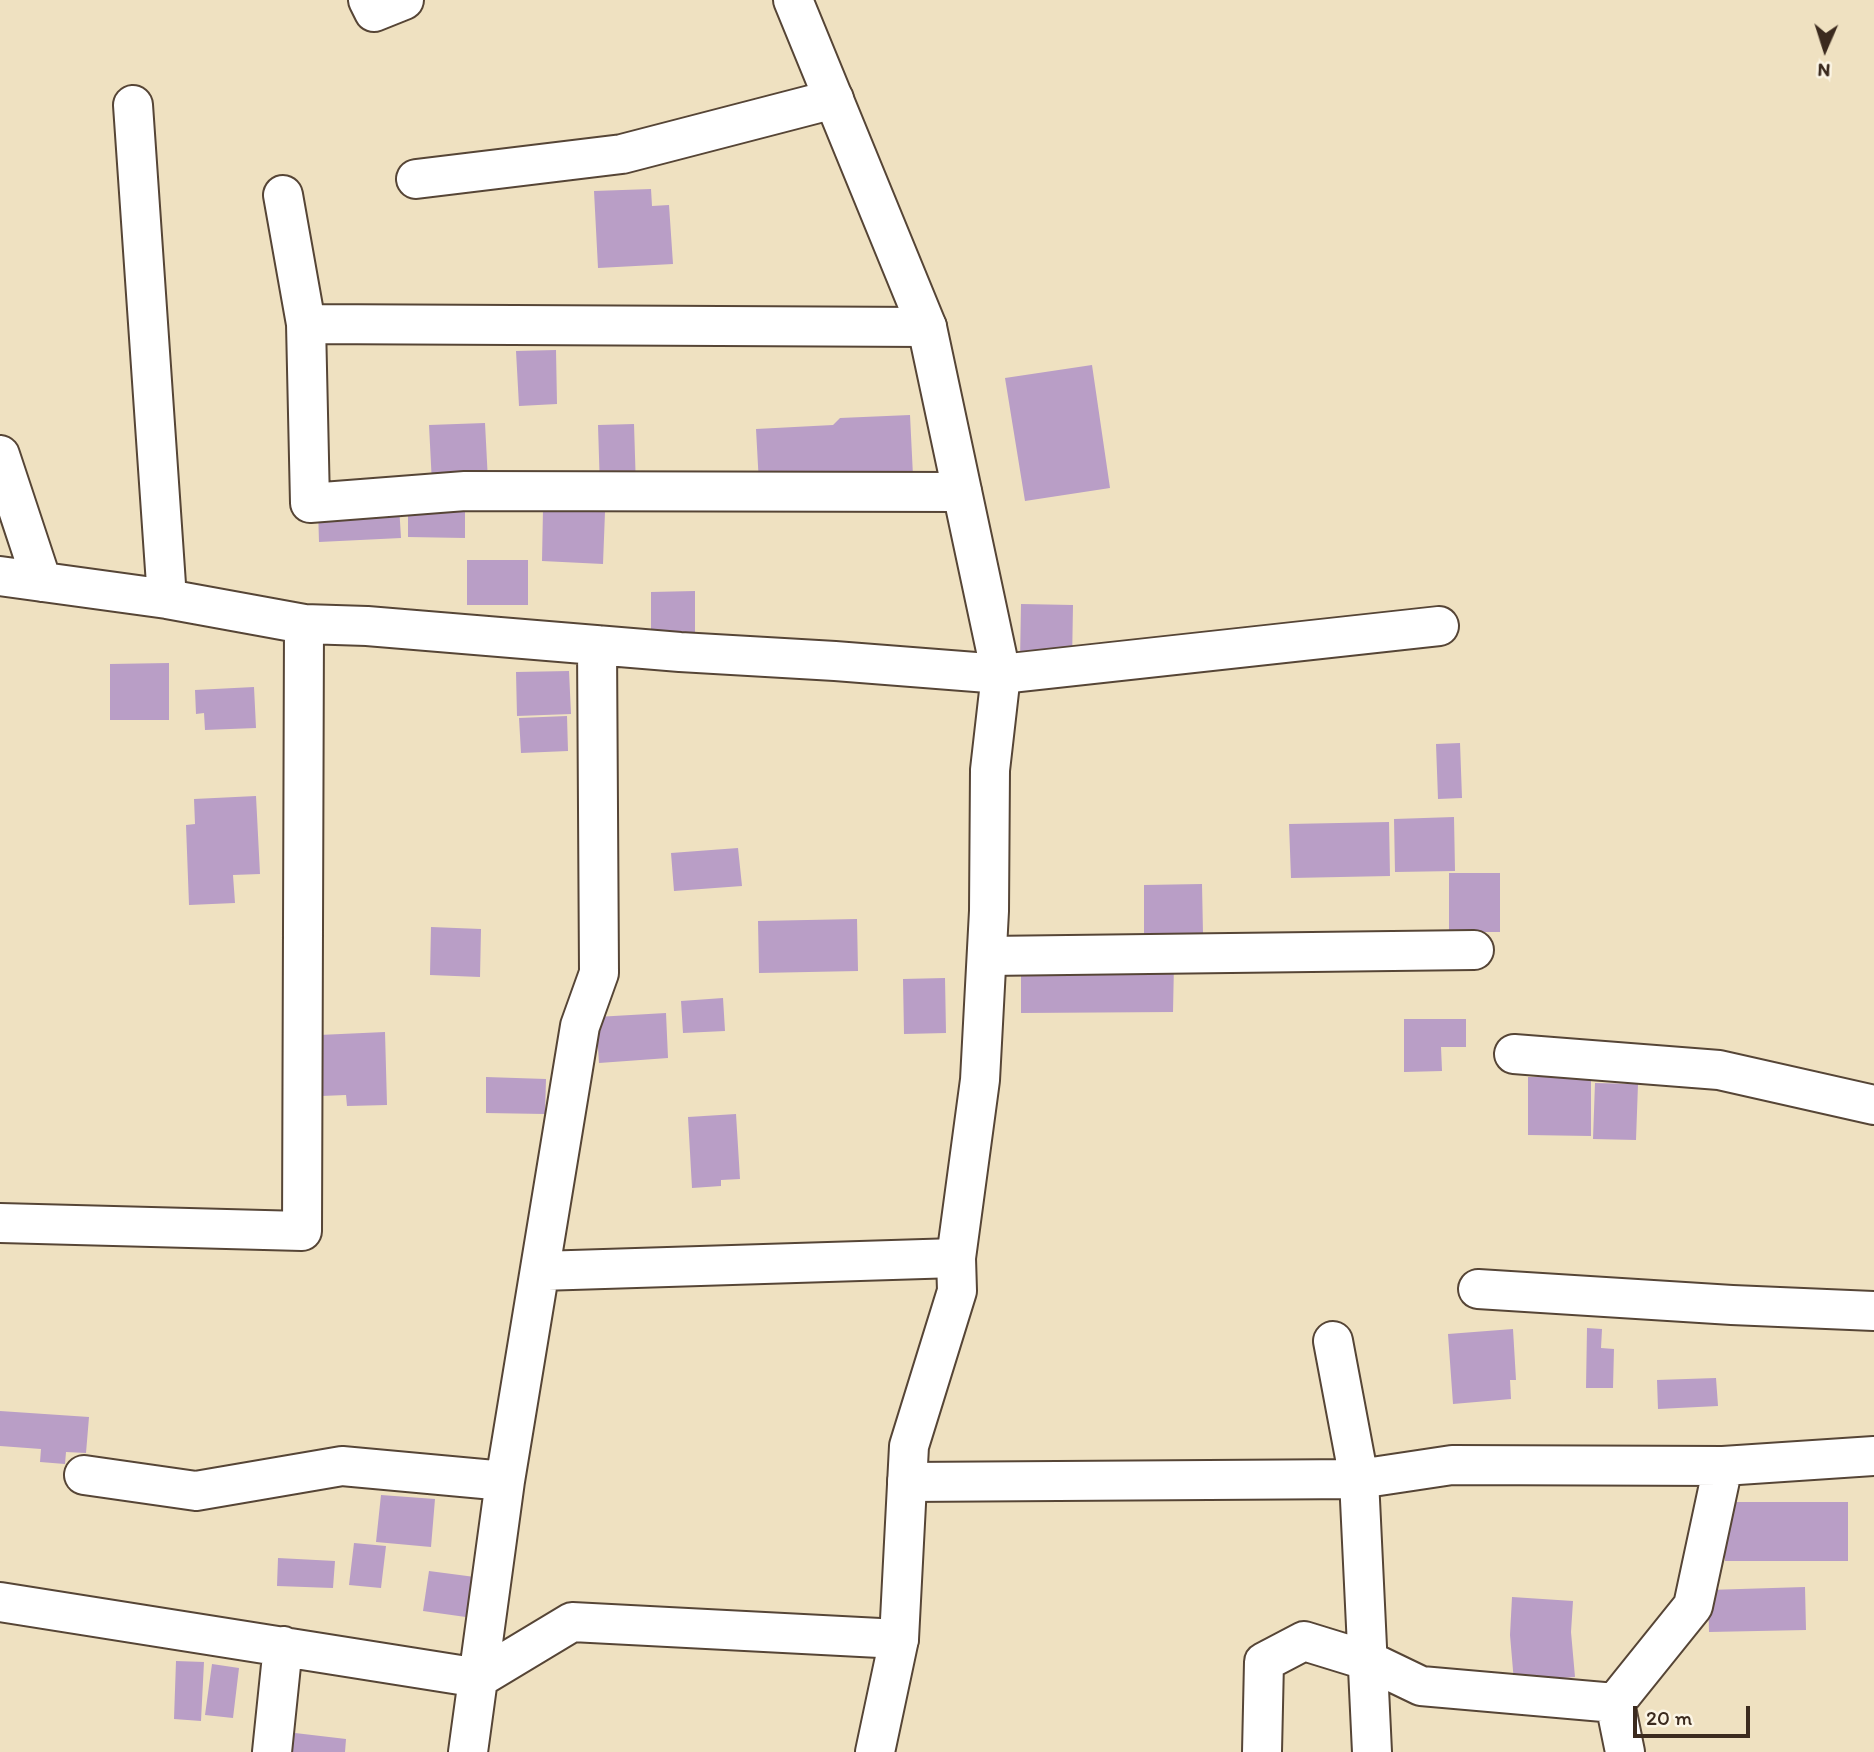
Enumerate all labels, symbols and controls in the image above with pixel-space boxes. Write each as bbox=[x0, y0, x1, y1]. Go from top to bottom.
north arrow bbox=[1790, 14, 1860, 84]
text: N bbox=[1817, 59, 1831, 82]
scale bar bbox=[1636, 1692, 1753, 1736]
text: 20 m bbox=[1646, 1705, 1692, 1730]

